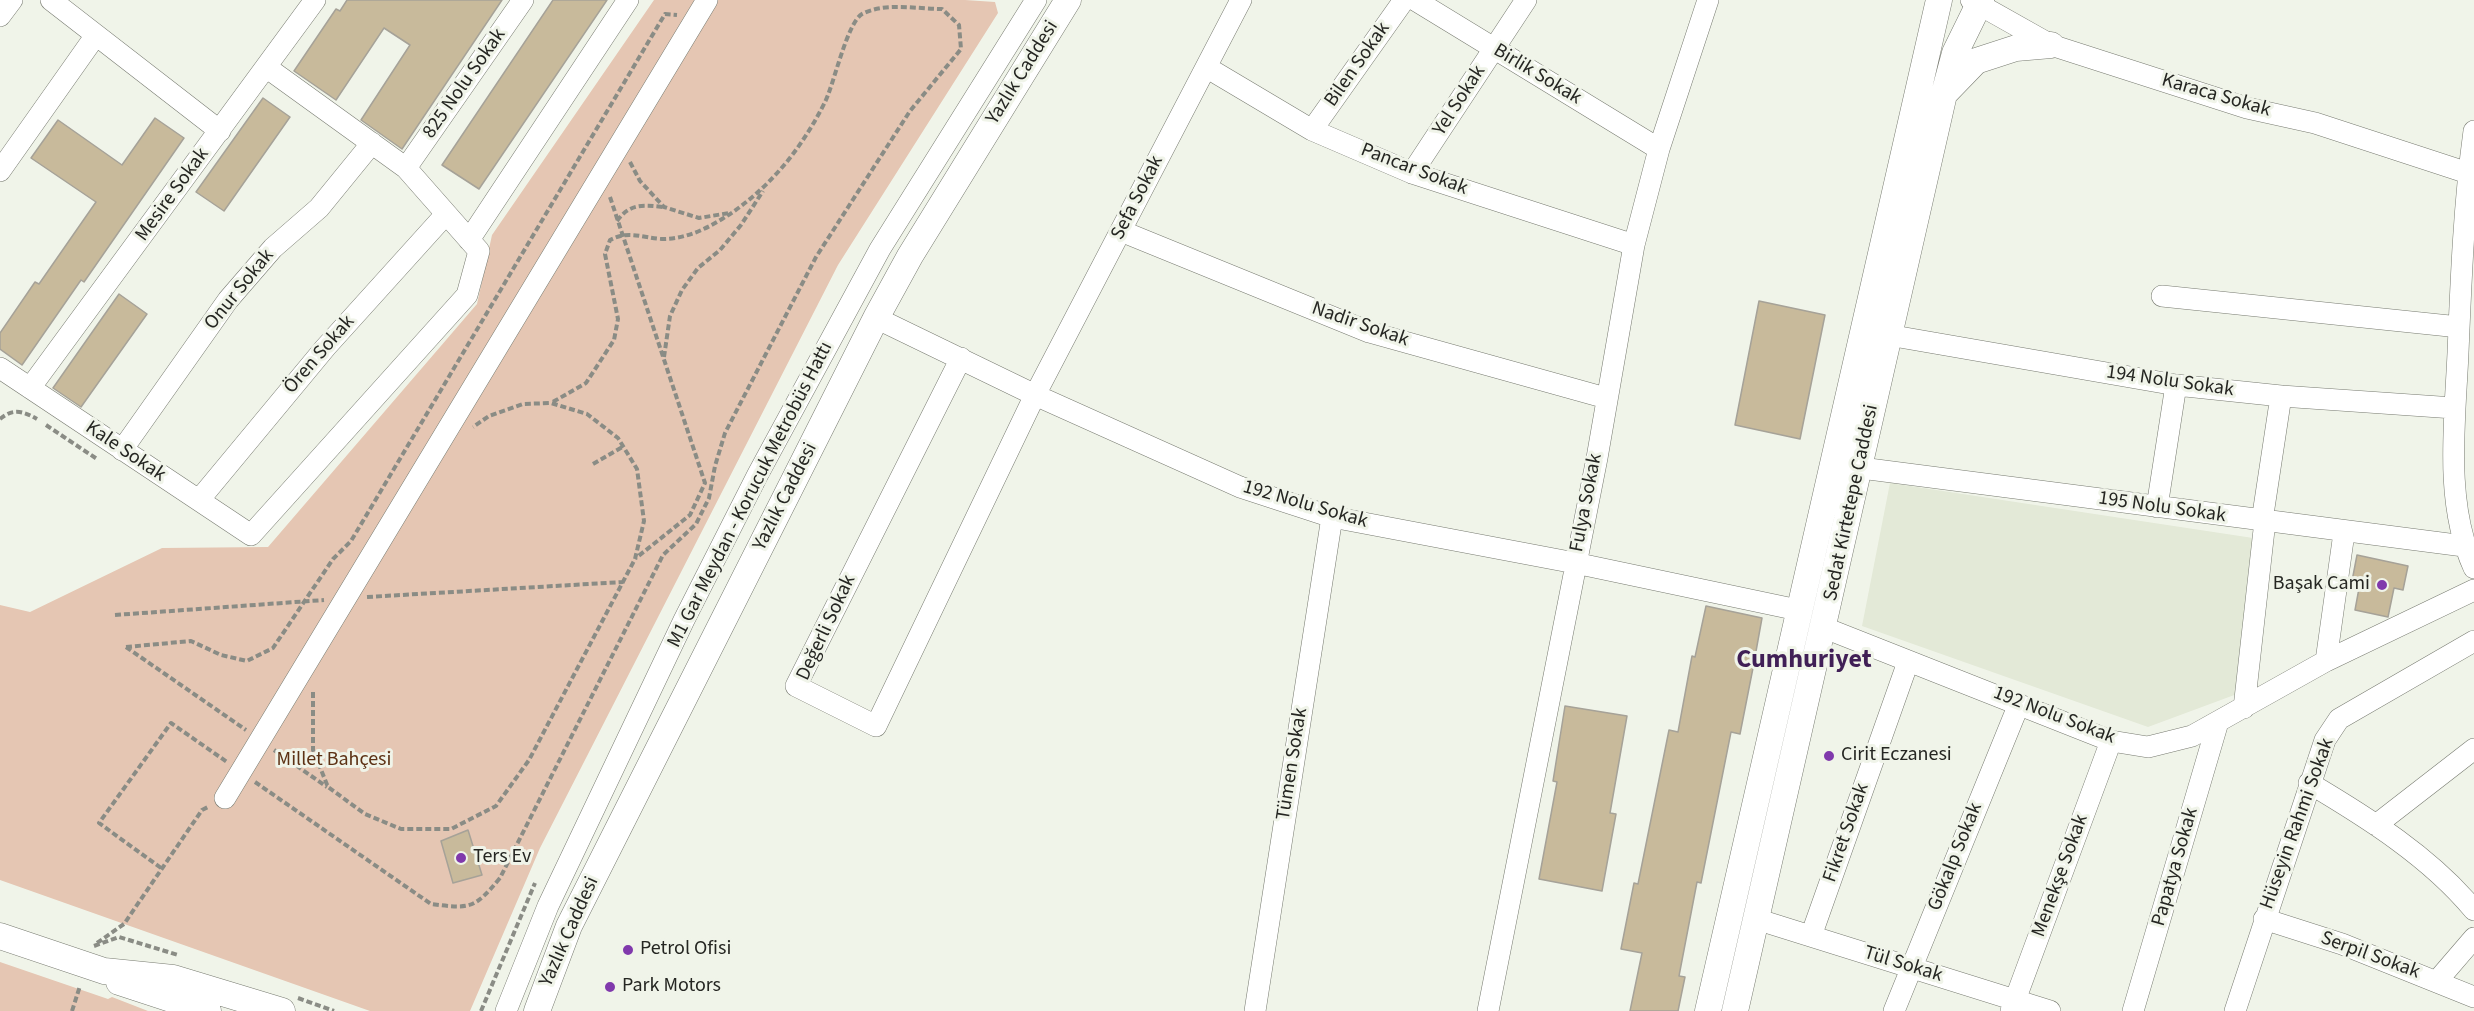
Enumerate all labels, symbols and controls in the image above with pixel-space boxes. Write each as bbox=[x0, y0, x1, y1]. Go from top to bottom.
street label: Yazlık Caddesi bbox=[982, 17, 1064, 129]
street label: Bilen Sokak bbox=[1320, 18, 1396, 112]
street label: 825 Nolu Sokak bbox=[418, 24, 512, 144]
street label: Birlik Sokak bbox=[1489, 39, 1585, 111]
street label: Yel Sokak bbox=[1428, 61, 1492, 141]
street label: Karaca Sokak bbox=[2159, 69, 2273, 123]
street label: Pancar Sokak bbox=[1357, 139, 1471, 201]
street label: Mesire Sokak bbox=[131, 144, 215, 246]
street label: Sefa Sokak bbox=[1107, 152, 1169, 244]
street label: Onur Sokak bbox=[200, 245, 280, 335]
street label: Nadir Sokak bbox=[1308, 297, 1412, 353]
street label: Ören Sokak bbox=[279, 311, 361, 399]
street label: M1 Gar Meydan - Korucuk Metrobüs Hattı bbox=[663, 338, 839, 652]
street label: 194 Nolu Sokak bbox=[2105, 361, 2235, 403]
street label: Sedat Kirtetepe Caddesi bbox=[1819, 403, 1885, 603]
street label: Kale Sokak bbox=[80, 416, 170, 488]
street label: Yazlık Caddesi bbox=[749, 439, 823, 555]
street label: Fulya Sokak bbox=[1566, 452, 1608, 554]
street label: 192 Nolu Sokak bbox=[1240, 476, 1370, 534]
street label: 195 Nolu Sokak bbox=[2097, 487, 2227, 529]
street label: Değerli Sokak bbox=[792, 571, 862, 685]
place label: Başak Cami bbox=[2273, 573, 2370, 597]
marker: Başak Cami bbox=[2375, 578, 2389, 592]
district label: Cumhuriyet bbox=[1736, 645, 1872, 677]
street label: 192 Nolu Sokak bbox=[1990, 682, 2118, 750]
street label: Tümen Sokak bbox=[1272, 706, 1314, 822]
street label: Hüseyin Rahmi Sokak bbox=[2256, 735, 2340, 913]
place label: Cirit Eczanesi bbox=[1841, 744, 1952, 768]
park label: Millet Bahçesi bbox=[277, 749, 391, 773]
marker: Cirit Eczanesi bbox=[1822, 749, 1836, 763]
street label: Fikret Sokak bbox=[1819, 780, 1875, 886]
street label: Gökalp Sokak bbox=[1923, 799, 1989, 915]
street label: Papatya Sokak bbox=[2148, 805, 2204, 929]
street label: Menekşe Sokak bbox=[2028, 811, 2094, 941]
place label: Ters Ev bbox=[473, 846, 531, 870]
marker: Ters Ev bbox=[454, 851, 468, 865]
street label: Yazlık Caddesi bbox=[535, 873, 605, 991]
street label: Serpil Sokak bbox=[2317, 927, 2423, 985]
place label: Petrol Ofisi bbox=[640, 938, 731, 962]
street label: Tül Sokak bbox=[1861, 942, 1945, 988]
marker: Petrol Ofisi bbox=[621, 943, 635, 957]
place label: Park Motors bbox=[622, 975, 721, 999]
marker: Park Motors bbox=[603, 980, 617, 994]

